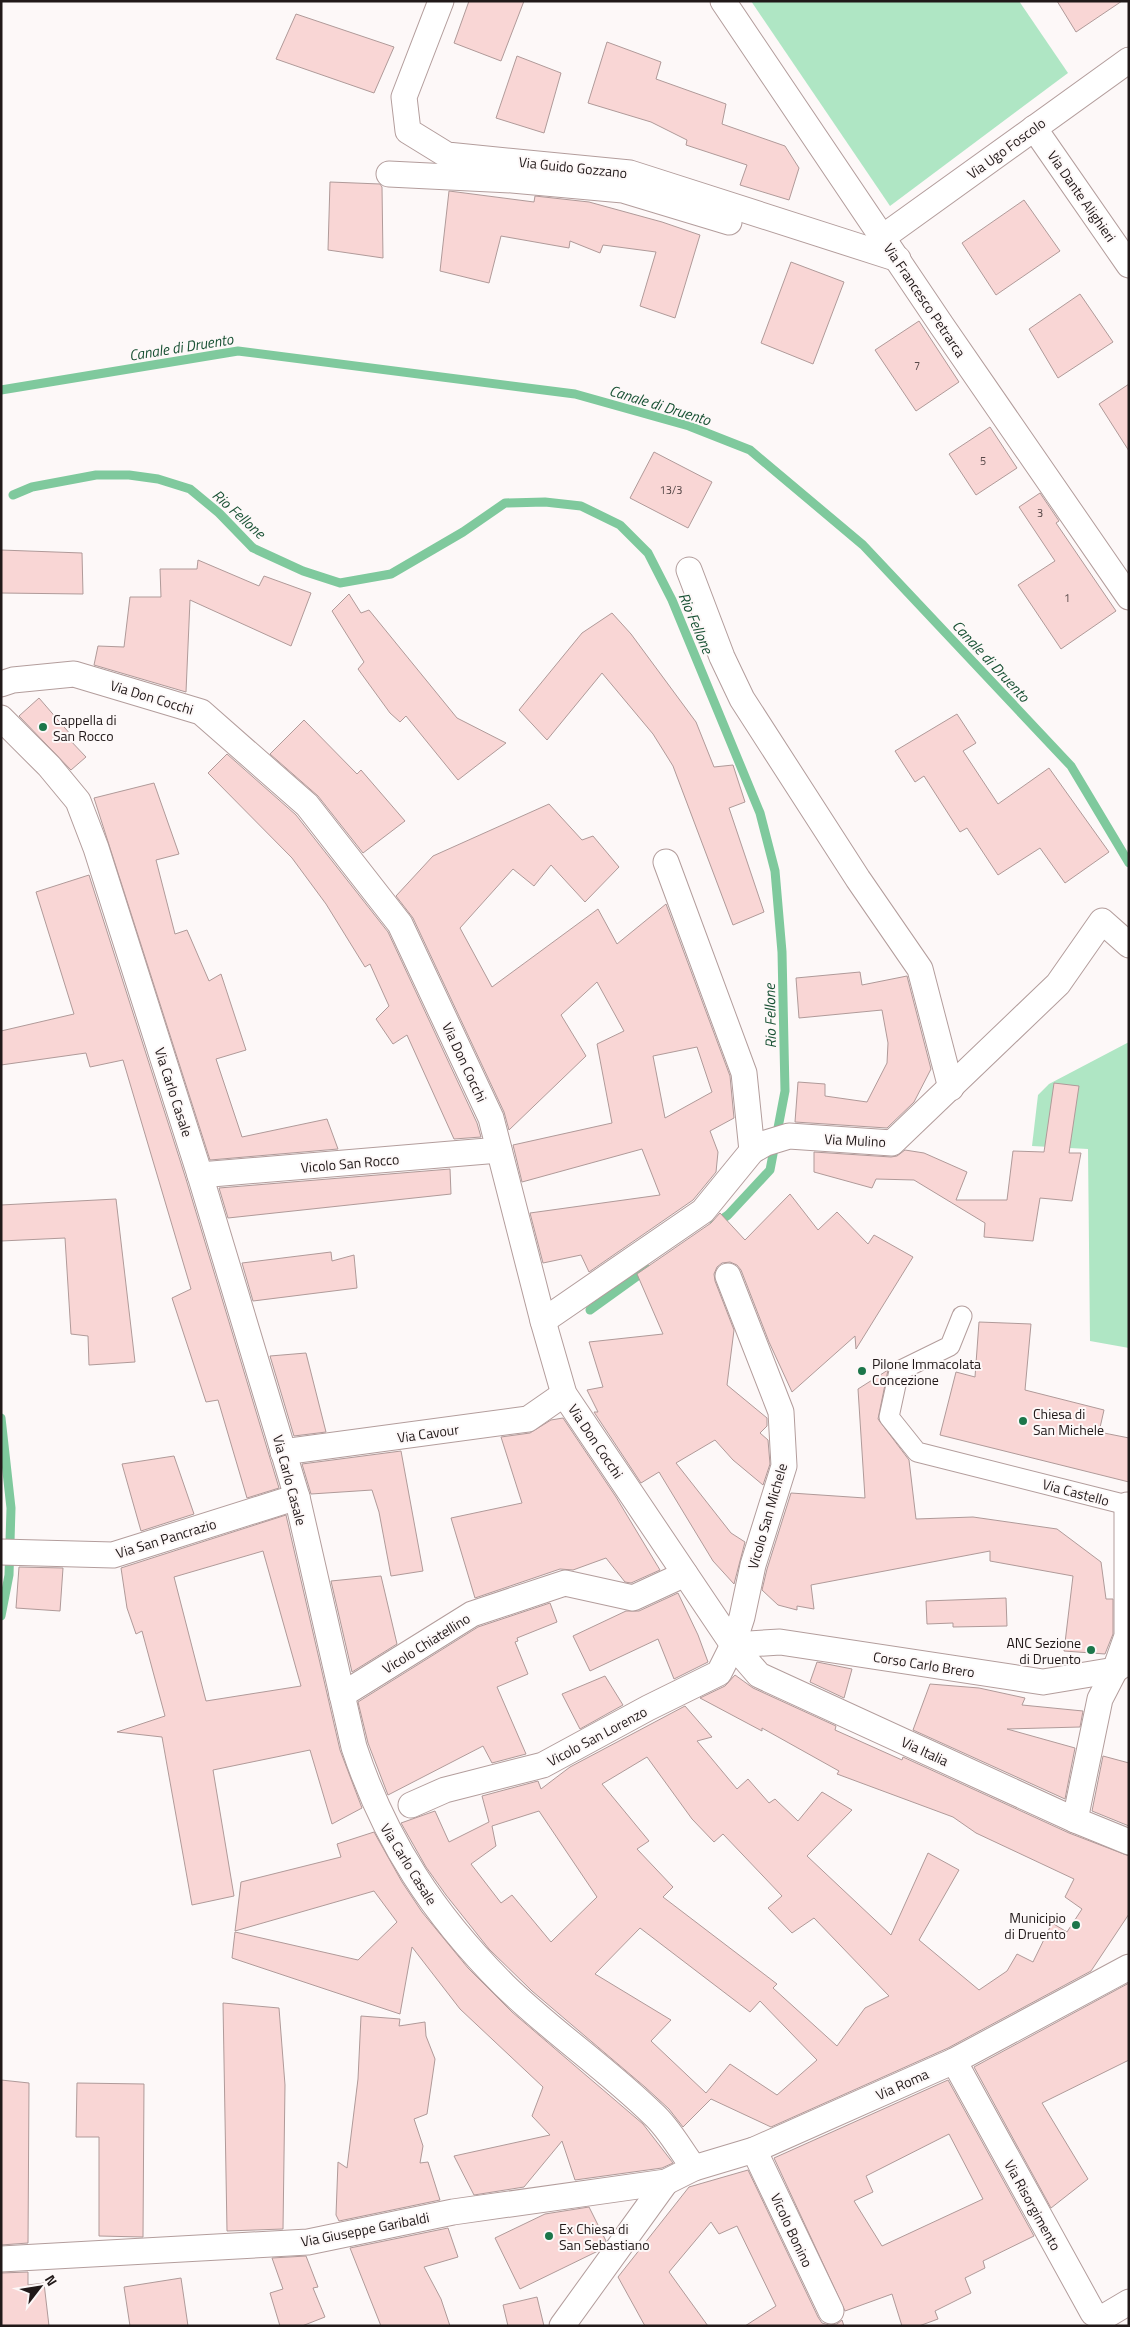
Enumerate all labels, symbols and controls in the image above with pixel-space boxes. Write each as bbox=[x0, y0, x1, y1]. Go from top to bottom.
street label: Via Ugo Foscolo bbox=[962, 112, 1050, 184]
street label: Via Dante Alighieri bbox=[1043, 146, 1121, 246]
street label: Via Guido Gozzano bbox=[518, 151, 628, 183]
street label: Via Francesco Petrarca bbox=[879, 239, 971, 361]
water label: Canale di Druento bbox=[127, 327, 235, 367]
house number: 7 bbox=[914, 358, 920, 374]
water label: Canale di Druento bbox=[606, 379, 714, 432]
house number: 5 bbox=[980, 453, 986, 469]
house number: 13/3 bbox=[659, 482, 683, 498]
water label: Rio Fellone bbox=[207, 484, 271, 545]
house number: 3 bbox=[1037, 505, 1043, 521]
water label: Rio Fellone bbox=[673, 589, 720, 658]
house number: 1 bbox=[1064, 590, 1070, 606]
water label: Canale di Druento bbox=[947, 615, 1036, 708]
street label: Via Don Cocchi bbox=[108, 674, 196, 720]
place label: Cappella di San Rocco bbox=[53, 709, 117, 746]
marker: Cappella di San Rocco bbox=[37, 721, 49, 733]
water label: Rio Fellone bbox=[758, 982, 782, 1048]
street label: Via Don Cocchi bbox=[437, 1019, 493, 1105]
street label: Via Carlo Casale bbox=[150, 1045, 198, 1139]
street label: Via Mulino bbox=[824, 1128, 886, 1152]
street label: Vicolo San Rocco bbox=[300, 1148, 400, 1178]
place label: Pilone Immacolata Concezione bbox=[872, 1353, 981, 1390]
marker: Pilone Immacolata Concezione bbox=[856, 1365, 868, 1377]
street label: Via Don Cocchi bbox=[563, 1400, 629, 1482]
place label: Chiesa di San Michele bbox=[1033, 1403, 1104, 1440]
marker: Chiesa di San Michele bbox=[1017, 1415, 1029, 1427]
street label: Via Cavour bbox=[396, 1418, 460, 1448]
street label: Via Carlo Casale bbox=[268, 1432, 312, 1528]
street label: Vicolo San Michele bbox=[742, 1461, 792, 1571]
street label: Via Castello bbox=[1040, 1473, 1112, 1511]
street label: Via San Pancrazio bbox=[113, 1513, 219, 1563]
street label: Vicolo Chiatellino bbox=[378, 1608, 474, 1678]
place label: ANC Sezione di Druento bbox=[1006, 1632, 1081, 1669]
marker: ANC Sezione di Druento bbox=[1085, 1644, 1097, 1656]
street label: Corso Carlo Brero bbox=[872, 1646, 976, 1682]
street label: Vicolo San Lorenzo bbox=[543, 1701, 651, 1771]
street label: Via Italia bbox=[898, 1731, 952, 1771]
street label: Via Carlo Casale bbox=[375, 1819, 443, 1909]
place label: Municipio di Druento bbox=[1004, 1907, 1066, 1944]
marker: Municipio di Druento bbox=[1070, 1919, 1082, 1931]
street label: Via Roma bbox=[872, 2063, 932, 2105]
street label: Via Risorgimento bbox=[999, 2156, 1067, 2254]
street label: Vicolo Bonino bbox=[766, 2189, 818, 2271]
street label: Via Giuseppe Garibaldi bbox=[299, 2206, 431, 2252]
place label: Ex Chiesa di San Sebastiano bbox=[559, 2218, 650, 2255]
marker: Ex Chiesa di San Sebastiano bbox=[543, 2230, 555, 2242]
north arrow bbox=[15, 2262, 65, 2312]
text: N bbox=[40, 2270, 63, 2290]

